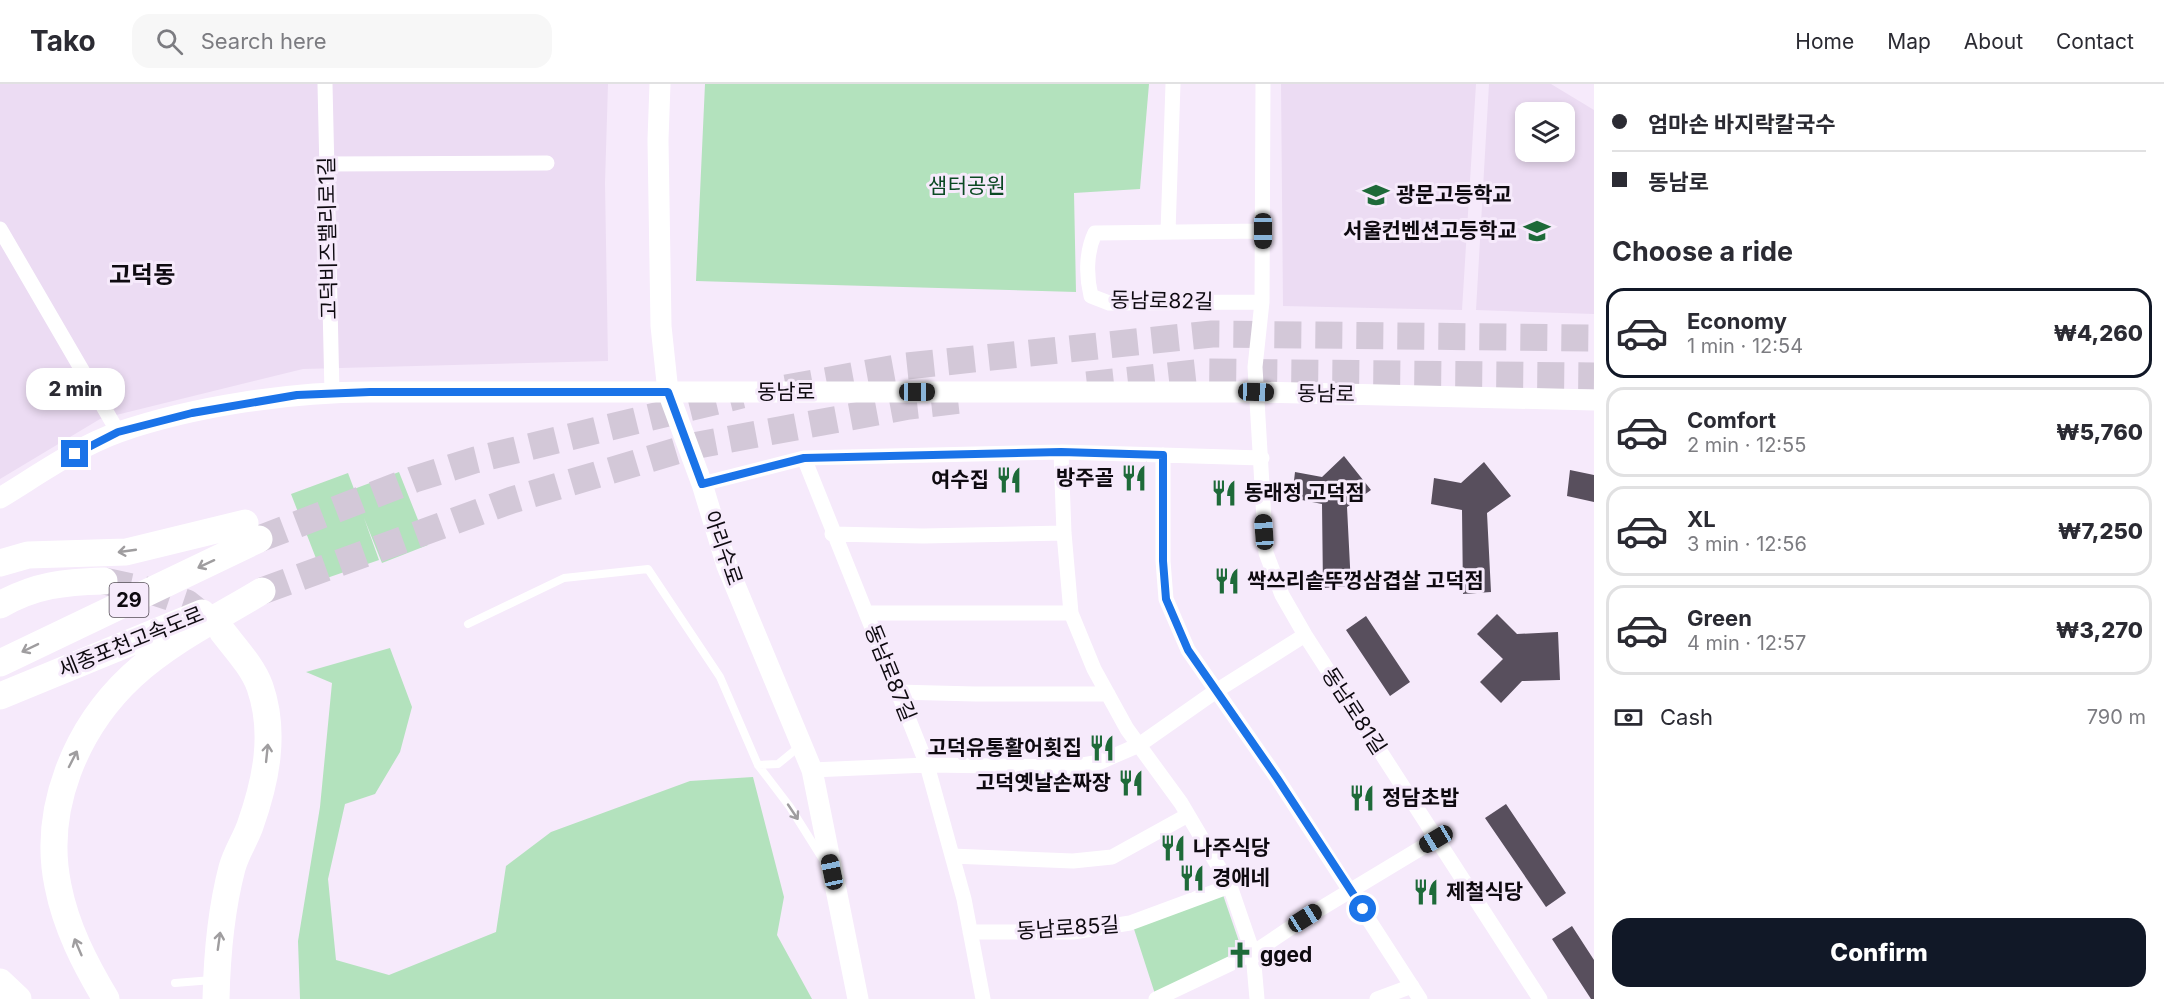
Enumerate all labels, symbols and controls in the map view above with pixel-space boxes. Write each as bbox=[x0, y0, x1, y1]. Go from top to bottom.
search box bbox=[132, 14, 552, 68]
text: Tako bbox=[30, 24, 96, 58]
icon: search bbox=[153, 25, 186, 58]
text: Search here bbox=[201, 28, 326, 54]
text: Home bbox=[1795, 29, 1854, 54]
text: Map bbox=[1887, 29, 1931, 54]
text: About bbox=[1964, 29, 2023, 54]
text: Contact bbox=[2056, 29, 2134, 54]
map controls bbox=[1515, 102, 1575, 162]
button: layers bbox=[1515, 102, 1575, 162]
text: 엄마손 바지락칼국수 bbox=[1648, 111, 1835, 137]
street label: 고덕비즈밸리로1길 bbox=[314, 156, 341, 320]
text: 동남로 bbox=[1648, 169, 1709, 195]
park label: 샘터공원 bbox=[928, 173, 1006, 198]
school or university icon: 광문고등학교 bbox=[1361, 180, 1391, 210]
place label: 광문고등학교 bbox=[1396, 182, 1512, 207]
car bbox=[1254, 213, 1272, 249]
school or university icon: 서울컨벤션고등학교 bbox=[1522, 216, 1552, 246]
place label: 서울컨벤션고등학교 bbox=[1343, 218, 1517, 243]
text: Choose a ride bbox=[1612, 235, 1793, 268]
district label: 고덕동 bbox=[109, 260, 175, 289]
street label: 동남로82길 bbox=[1110, 287, 1214, 314]
icon: car bbox=[1615, 306, 1669, 360]
text: Economy bbox=[1687, 308, 1787, 334]
text: ₩4,260 bbox=[2053, 320, 2143, 346]
text: 1 min · 12:54 bbox=[1687, 334, 1803, 358]
callout: 2 min bbox=[26, 367, 124, 409]
text: 2 min bbox=[48, 377, 103, 401]
street label: 동남로 bbox=[757, 379, 815, 404]
street label: 동남로 bbox=[1297, 380, 1355, 407]
car bbox=[1238, 382, 1274, 402]
car bbox=[899, 383, 935, 401]
icon: car bbox=[1615, 405, 1669, 459]
text: Comfort bbox=[1687, 407, 1776, 433]
text: ₩5,760 bbox=[2056, 419, 2143, 445]
text: 2 min · 12:55 bbox=[1687, 433, 1806, 457]
route end bbox=[61, 440, 88, 467]
restaurant icon: 방주골 bbox=[1119, 463, 1149, 493]
restaurant icon: 여수집 bbox=[994, 465, 1024, 495]
place label: 방주골 bbox=[1056, 465, 1114, 490]
place label: 여수집 bbox=[931, 467, 989, 492]
restaurant icon: 동래정 고덕점 bbox=[1209, 478, 1239, 508]
place label: 동래정 고덕점 bbox=[1244, 480, 1365, 505]
icon: car bbox=[1615, 504, 1669, 558]
text: XL bbox=[1687, 506, 1716, 532]
street label: 아리수로 bbox=[699, 507, 748, 588]
car bbox=[1254, 513, 1274, 551]
text: ₩7,250 bbox=[2058, 518, 2143, 544]
text: 3 min · 12:56 bbox=[1687, 532, 1807, 556]
one-way arrow bbox=[117, 545, 137, 556]
one-way arrow bbox=[198, 558, 216, 570]
restaurant icon: 싹쓰리솥뚜껑삼겹살 고덕점 bbox=[1212, 566, 1242, 596]
place label: 싹쓰리솥뚜껑삼겹살 고덕점 bbox=[1247, 568, 1484, 593]
road number: 29 bbox=[110, 583, 148, 617]
street label: 세종포천고속도로 bbox=[54, 601, 207, 682]
icon: car bbox=[1615, 603, 1669, 657]
text: Green bbox=[1687, 605, 1752, 631]
text: ₩3,270 bbox=[2056, 617, 2143, 643]
street label: 동남로87길 bbox=[860, 621, 921, 725]
text: 4 min · 12:57 bbox=[1687, 631, 1806, 655]
one-way arrow bbox=[22, 643, 40, 655]
street label: 동남로81길 bbox=[1317, 662, 1392, 759]
icon: cash bbox=[1612, 701, 1645, 734]
text: Cash bbox=[1660, 704, 1713, 730]
text: 790 m bbox=[2087, 705, 2146, 729]
restaurant icon: 고덕유통활어횟집 bbox=[1087, 733, 1117, 763]
place label: 고덕유통활어횟집 bbox=[927, 735, 1082, 760]
one-way arrow bbox=[262, 743, 273, 763]
one-way arrow bbox=[68, 750, 80, 768]
restaurant icon: 고덕옛날손짜장 bbox=[1116, 768, 1146, 798]
place label: 고덕옛날손짜장 bbox=[976, 770, 1111, 795]
restaurant icon: 정담초밥 bbox=[1347, 783, 1377, 813]
place label: 정담초밥 bbox=[1382, 785, 1459, 810]
one-way arrow bbox=[787, 804, 799, 820]
car bbox=[1416, 822, 1456, 856]
restaurant icon: 나주식당 bbox=[1158, 833, 1188, 863]
place label: 나주식당 bbox=[1193, 835, 1270, 860]
car bbox=[819, 853, 845, 891]
restaurant icon: 경애네 bbox=[1177, 863, 1207, 893]
place label: 경애네 bbox=[1212, 865, 1270, 890]
restaurant icon: 제철식당 bbox=[1411, 877, 1441, 907]
place label: 제철식당 bbox=[1446, 879, 1523, 904]
route start bbox=[1349, 895, 1376, 922]
car bbox=[1285, 901, 1325, 935]
street label: 동남로85길 bbox=[1016, 911, 1120, 944]
button: Confirm bbox=[1612, 918, 2146, 987]
one-way arrow bbox=[214, 931, 225, 951]
one-way arrow bbox=[72, 939, 84, 957]
church icon: gged bbox=[1225, 940, 1255, 970]
place label: gged bbox=[1260, 942, 1312, 967]

